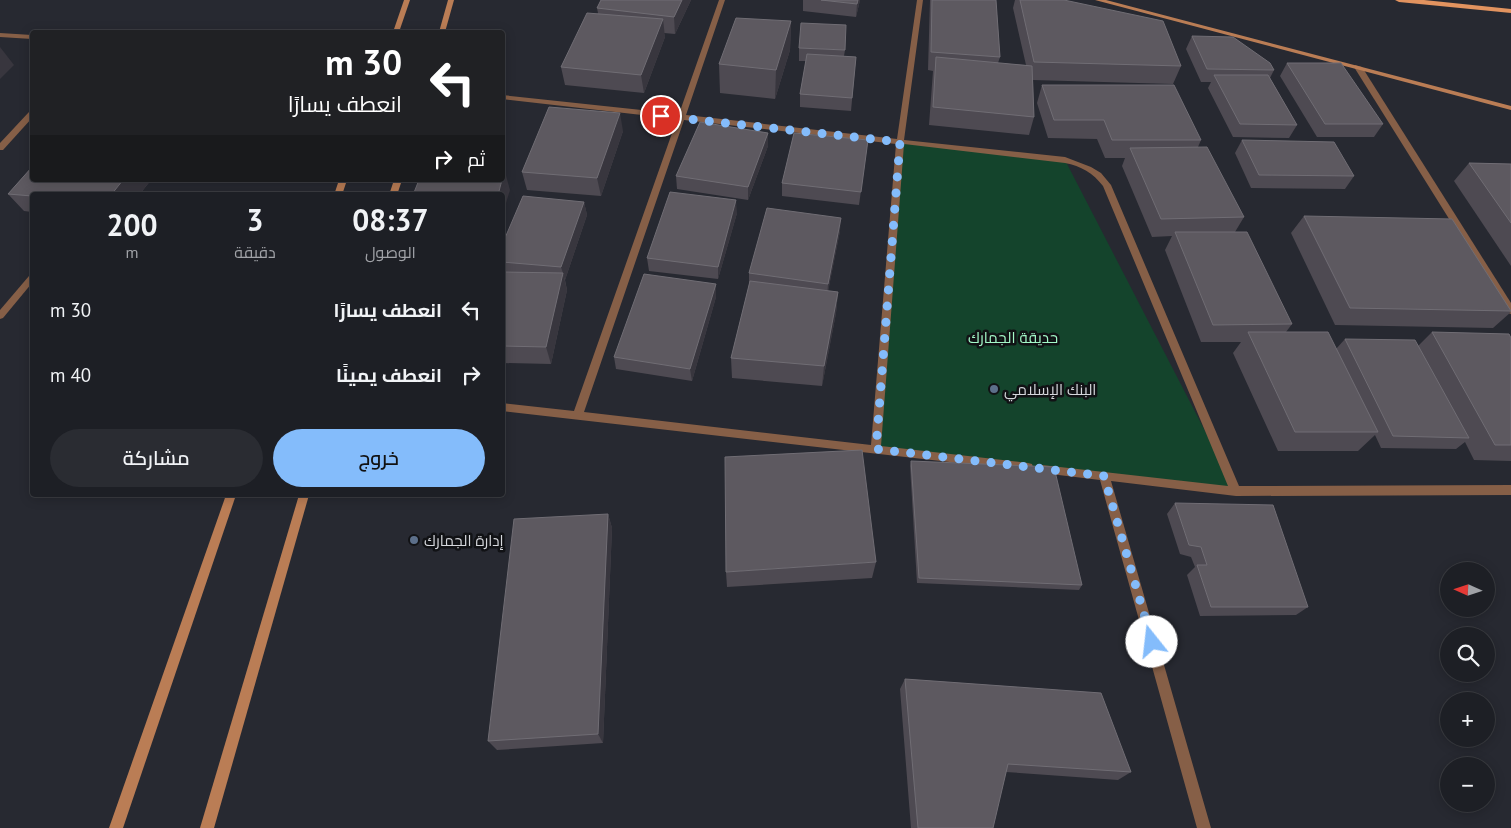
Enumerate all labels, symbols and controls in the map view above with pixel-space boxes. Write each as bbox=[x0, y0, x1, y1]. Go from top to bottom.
text: 30 m bbox=[325, 39, 402, 85]
icon: left bbox=[420, 50, 485, 115]
text: انعطف يسارًا bbox=[288, 90, 402, 118]
pin bbox=[640, 95, 682, 137]
icon: arrive bbox=[647, 102, 675, 130]
icon: right bbox=[429, 145, 457, 173]
text: ثم bbox=[467, 147, 485, 171]
text: 3 bbox=[246, 200, 263, 239]
text: 08:37 bbox=[352, 200, 428, 239]
text: 200 bbox=[107, 205, 158, 244]
text: m bbox=[126, 242, 139, 262]
text: دقيقة bbox=[234, 242, 276, 262]
text: الوصول bbox=[365, 242, 416, 262]
icon: left bbox=[457, 296, 485, 324]
text: 30 m bbox=[50, 298, 91, 322]
text: انعطف يسارًا bbox=[334, 298, 442, 322]
park label: حديقة الجمارك bbox=[968, 328, 1058, 347]
icon: right bbox=[457, 361, 485, 389]
text: 40 m bbox=[50, 363, 91, 387]
text: انعطف يمينًا bbox=[336, 363, 442, 387]
place label: البنك الإسلامي bbox=[1004, 380, 1096, 402]
marker: البنك الإسلامي bbox=[988, 383, 1000, 395]
button: مشاركة bbox=[50, 429, 263, 487]
button: خروج bbox=[273, 429, 485, 487]
place label: إدارة الجمارك bbox=[424, 531, 504, 550]
marker: إدارة الجمارك bbox=[408, 534, 420, 546]
north arrow bbox=[1440, 562, 1495, 618]
map controls bbox=[1440, 562, 1495, 812]
position arrow bbox=[1125, 615, 1177, 667]
button: search bbox=[1440, 627, 1495, 682]
button: + bbox=[1440, 692, 1495, 747]
button: − bbox=[1440, 757, 1495, 812]

